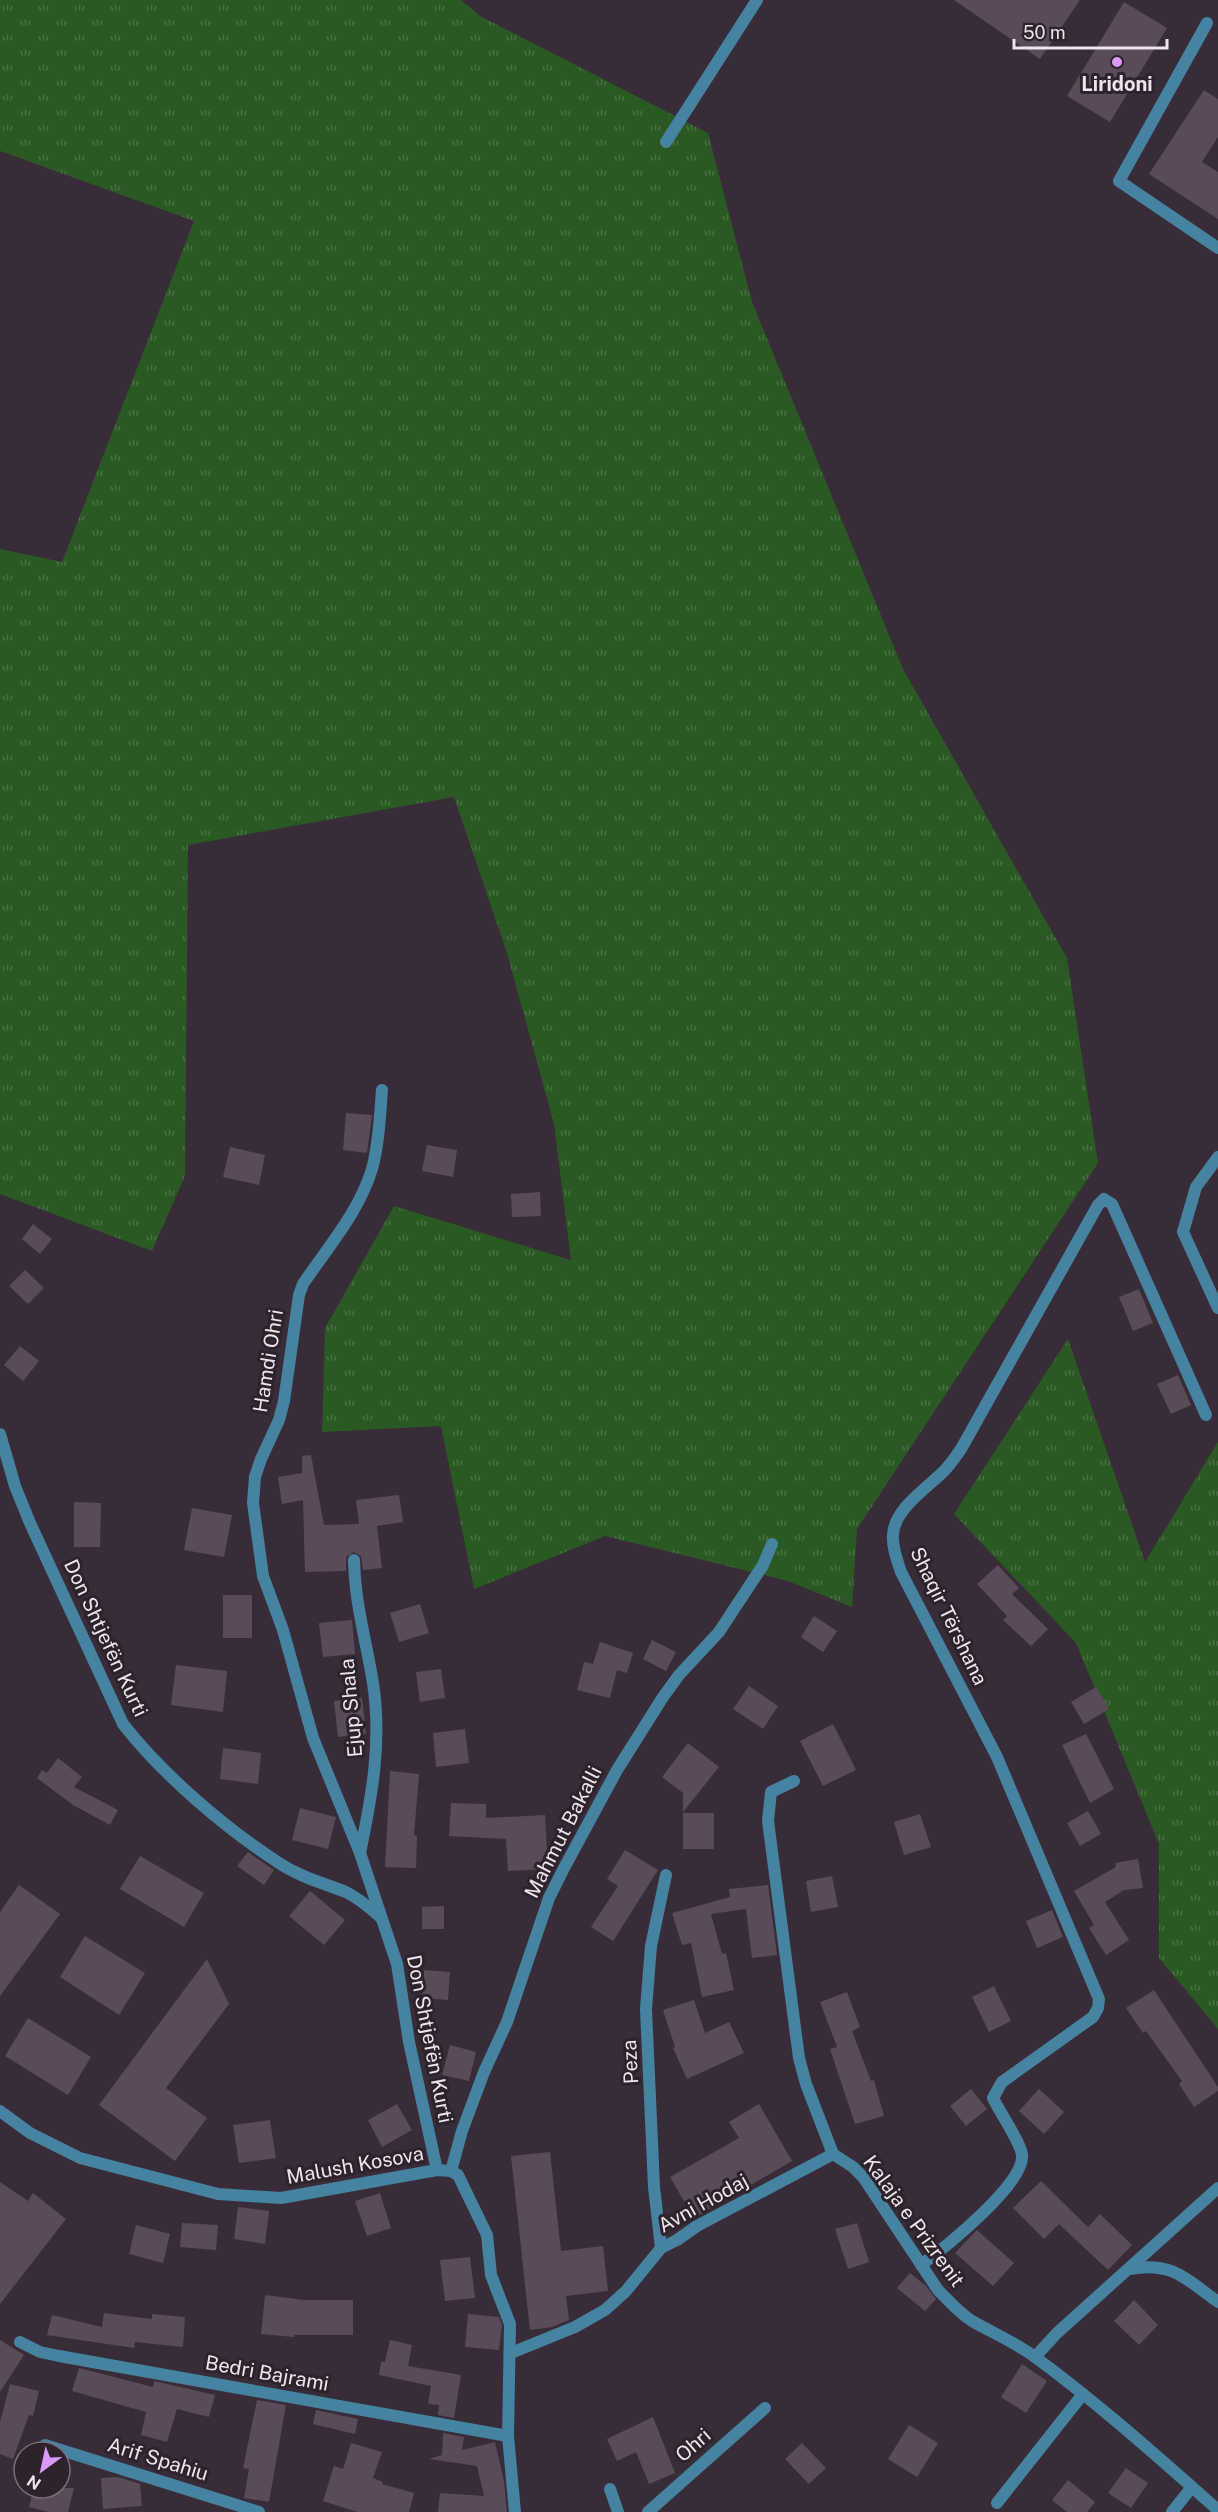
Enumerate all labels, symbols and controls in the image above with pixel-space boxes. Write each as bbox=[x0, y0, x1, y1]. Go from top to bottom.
scale bar bbox=[1014, 12, 1167, 50]
text: 50 m bbox=[1023, 22, 1066, 43]
marker: Liridoni bbox=[1110, 55, 1124, 69]
place label: Liridoni bbox=[1081, 72, 1153, 96]
street label: Hamdi Ohri bbox=[248, 1308, 288, 1414]
street label: Shaqir Tërshana bbox=[905, 1543, 993, 1689]
street label: Don Shtjefën Kurti bbox=[59, 1556, 153, 1720]
street label: Ejup Shala bbox=[335, 1658, 367, 1758]
street label: Mahmut Bakalli bbox=[519, 1762, 607, 1902]
street label: Don Shtjefën Kurti bbox=[402, 1953, 458, 2125]
street label: Peza bbox=[617, 2039, 643, 2085]
street label: Malush Kosova bbox=[284, 2141, 426, 2189]
street label: Kalaja e Prizrenit bbox=[858, 2150, 970, 2292]
street label: Avni Hodaj bbox=[654, 2168, 752, 2238]
street label: Bedri Bajrami bbox=[203, 2350, 331, 2396]
street label: Ohri bbox=[670, 2423, 716, 2467]
street label: Arif Spahiu bbox=[105, 2432, 211, 2486]
north arrow bbox=[12, 2440, 72, 2500]
text: N bbox=[24, 2471, 45, 2494]

